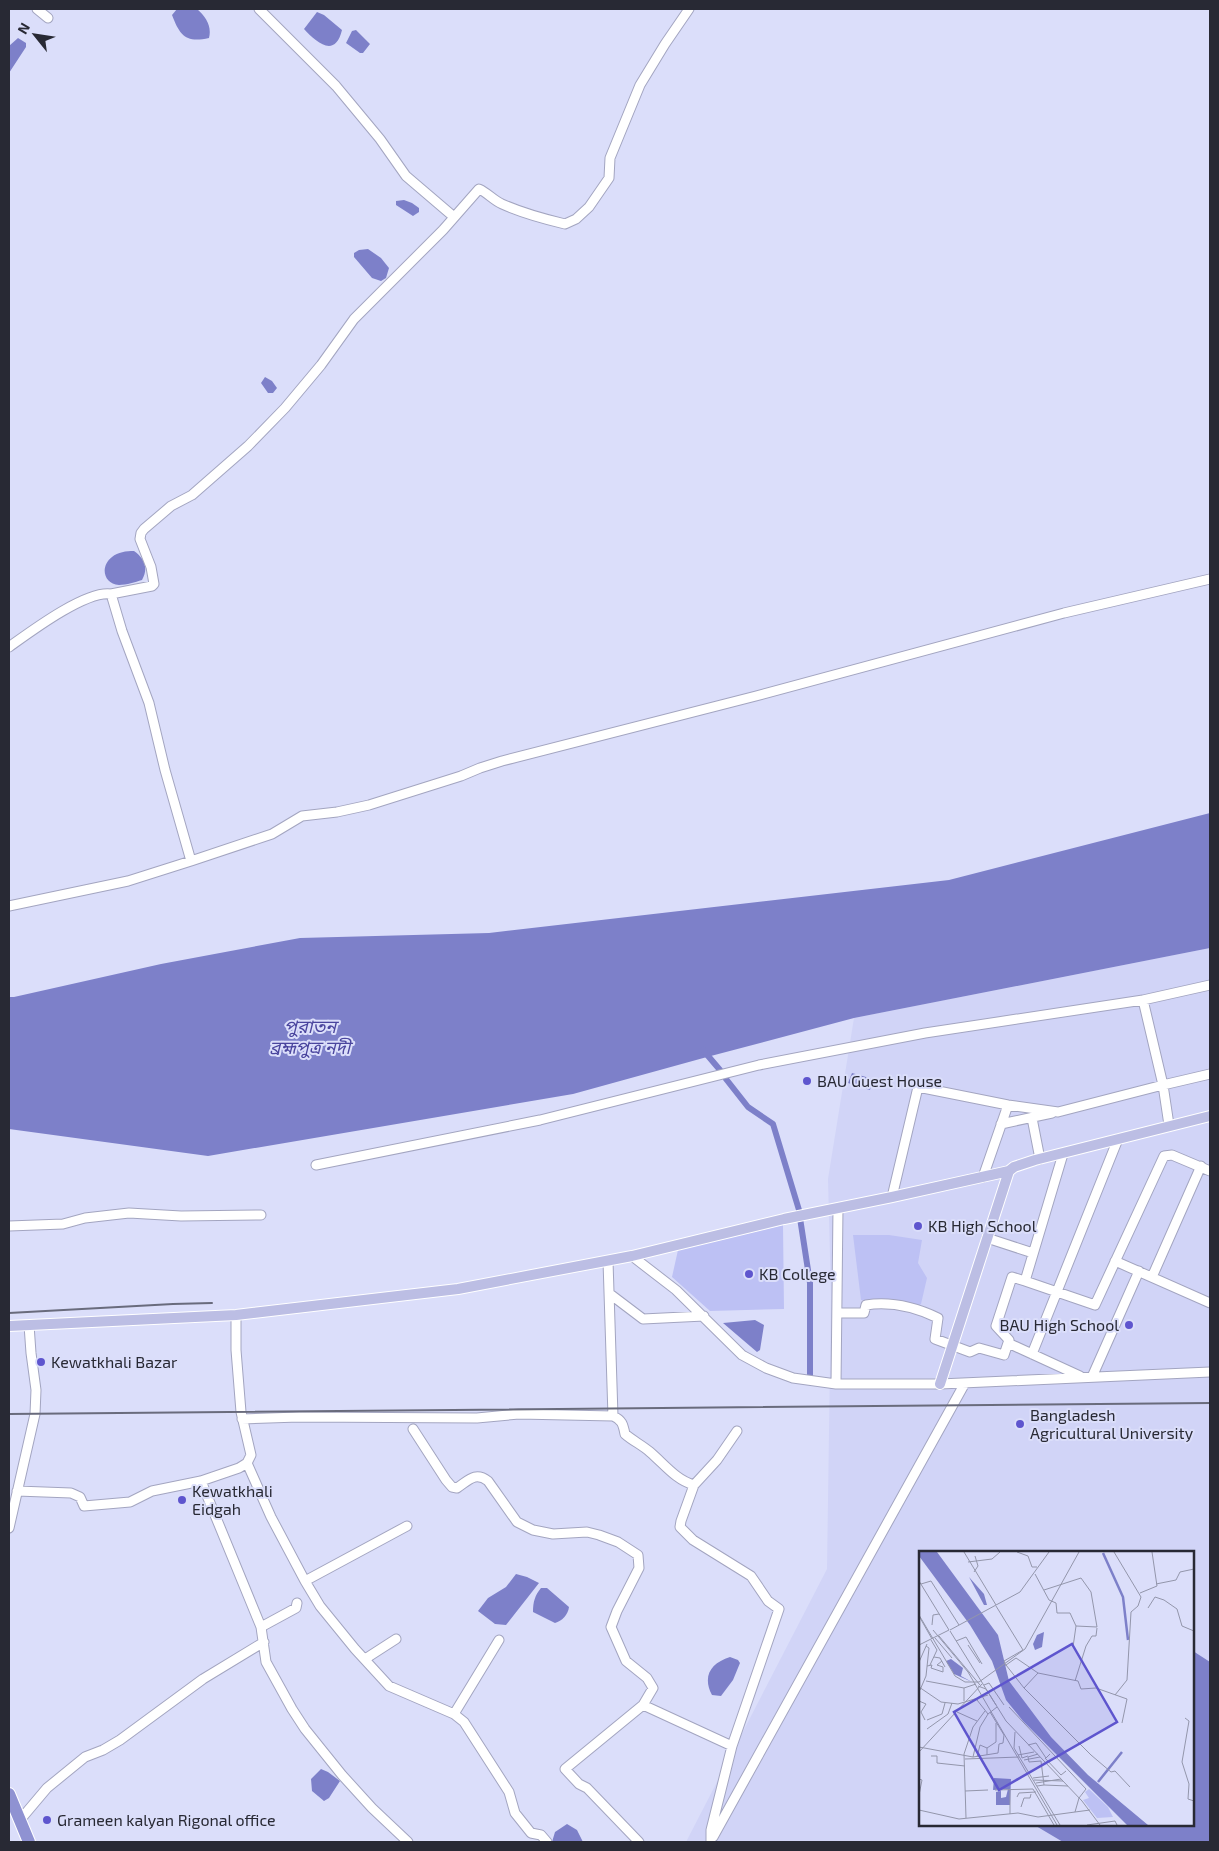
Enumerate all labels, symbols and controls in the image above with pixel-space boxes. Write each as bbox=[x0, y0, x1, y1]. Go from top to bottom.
north arrow bbox=[10, 10, 60, 60]
text: N bbox=[13, 20, 33, 37]
water label: পুরাতন ব্রহ্মপুত্র নদী bbox=[270, 1015, 353, 1059]
place label: BAU Guest House bbox=[817, 1071, 942, 1090]
marker: BAU Guest House bbox=[801, 1075, 813, 1087]
place label: KB High School bbox=[928, 1216, 1037, 1235]
marker: KB High School bbox=[912, 1220, 924, 1232]
place label: KB College bbox=[759, 1264, 836, 1283]
marker: KB College bbox=[743, 1268, 755, 1280]
place label: BAU High School bbox=[999, 1315, 1119, 1334]
marker: BAU High School bbox=[1123, 1319, 1135, 1331]
place label: Kewatkhali Bazar bbox=[51, 1352, 178, 1371]
marker: Kewatkhali Bazar bbox=[35, 1356, 47, 1368]
place label: Bangladesh Agricultural University bbox=[1030, 1405, 1194, 1442]
marker: Bangladesh Agricultural University bbox=[1014, 1418, 1026, 1430]
place label: Kewatkhali Eidgah bbox=[192, 1481, 273, 1518]
marker: Kewatkhali Eidgah bbox=[176, 1494, 188, 1506]
inset map bbox=[919, 1551, 1194, 1826]
place label: Grameen kalyan Rigonal office bbox=[57, 1810, 276, 1829]
marker: Grameen kalyan Rigonal office bbox=[41, 1814, 53, 1826]

